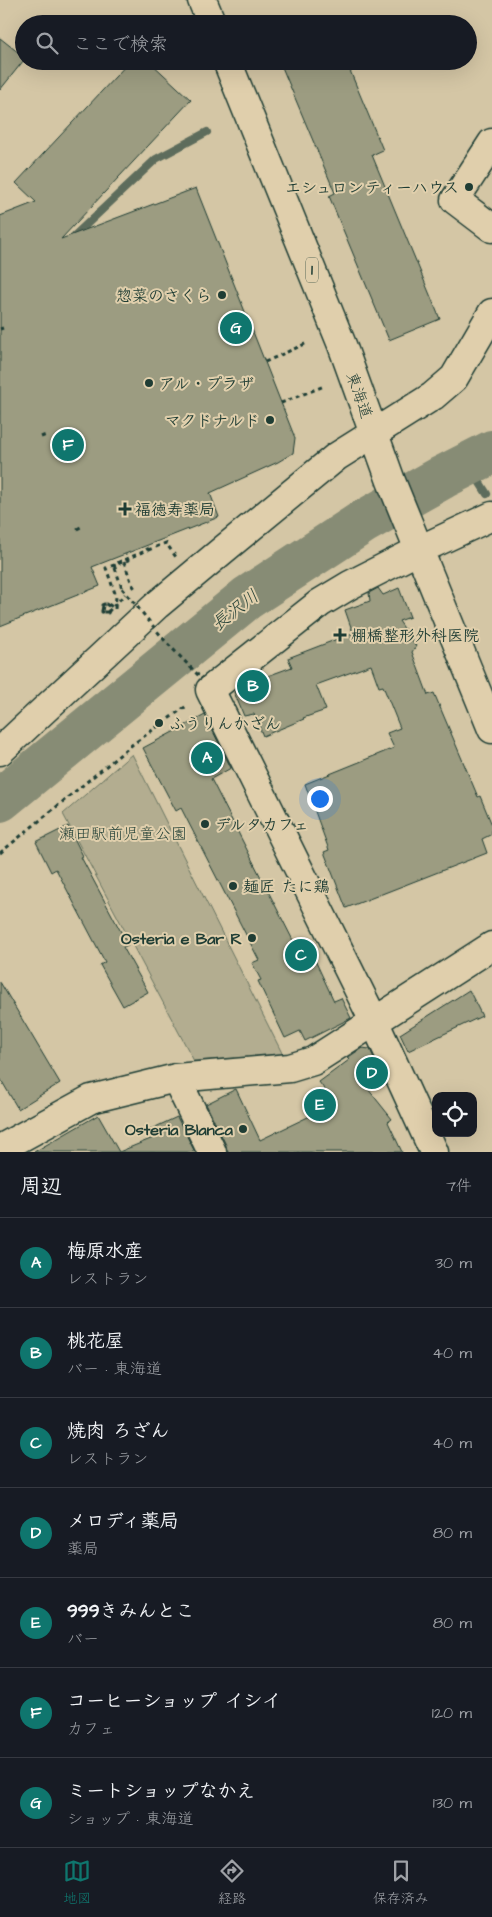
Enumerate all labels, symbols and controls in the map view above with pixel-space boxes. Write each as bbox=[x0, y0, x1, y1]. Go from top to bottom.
search box bbox=[15, 15, 477, 70]
icon: search bbox=[33, 29, 61, 57]
text: ここで検索 bbox=[73, 31, 168, 58]
place label: エシュロンティーハウス bbox=[285, 177, 459, 199]
marker: エシュロンティーハウス bbox=[463, 181, 475, 193]
road number: 1 bbox=[306, 258, 318, 282]
place label: 惣菜のさくら bbox=[116, 285, 212, 307]
marker: 惣菜のさくら bbox=[216, 289, 228, 301]
pin: G bbox=[220, 309, 252, 347]
street label: 東海道 bbox=[341, 369, 378, 422]
place label: アル・プラザ bbox=[159, 373, 254, 395]
marker: アル・プラザ bbox=[143, 377, 155, 389]
place label: マクドナルド bbox=[165, 410, 260, 432]
marker: マクドナルド bbox=[264, 414, 276, 426]
pin: F bbox=[52, 426, 84, 464]
place label: 福徳寿薬局 bbox=[135, 499, 215, 521]
marker: 福徳寿薬局 bbox=[119, 503, 131, 515]
water label: 長沢川 bbox=[206, 584, 264, 637]
place label: 棚橋整形外科医院 bbox=[351, 625, 479, 647]
marker: 棚橋整形外科医院 bbox=[333, 628, 347, 642]
pin: B bbox=[237, 667, 269, 705]
place label: ふうりんかざん bbox=[169, 713, 281, 735]
marker: ふうりんかざん bbox=[153, 717, 165, 729]
pin: A bbox=[191, 739, 223, 777]
your location bbox=[307, 786, 333, 812]
place label: デルタカフェ bbox=[215, 814, 309, 836]
marker: デルタカフェ bbox=[199, 818, 211, 830]
park label: 瀬田駅前児童公園 bbox=[59, 823, 187, 845]
place label: 麺匠 たに鶏 bbox=[243, 876, 329, 898]
marker: 麺匠 たに鶏 bbox=[227, 880, 239, 892]
place label: Osteria e Bar R bbox=[121, 928, 242, 950]
marker: Osteria e Bar R bbox=[246, 932, 258, 944]
pin: C bbox=[285, 936, 317, 974]
pin: D bbox=[356, 1054, 388, 1092]
pin: E bbox=[304, 1086, 336, 1124]
map controls bbox=[432, 1092, 477, 1137]
button: locate bbox=[432, 1092, 477, 1137]
place label: Osteria Blanca bbox=[125, 1119, 234, 1141]
marker: Osteria Blanca bbox=[237, 1123, 249, 1135]
text: 周辺 bbox=[20, 1172, 62, 1201]
text: 7件 bbox=[446, 1175, 472, 1197]
text: 梅原水産 bbox=[67, 1238, 143, 1265]
text: A bbox=[31, 1252, 41, 1274]
text: 30 m bbox=[435, 1252, 472, 1274]
text: レストラン bbox=[67, 1268, 148, 1290]
text: 桃花屋 bbox=[67, 1328, 124, 1355]
text: B bbox=[30, 1342, 42, 1364]
text: 40 m bbox=[432, 1342, 472, 1364]
text: バー · 東海道 bbox=[67, 1358, 162, 1380]
text: 焼肉 ろざん bbox=[67, 1418, 169, 1445]
text: C bbox=[30, 1432, 42, 1454]
text: 40 m bbox=[432, 1432, 472, 1454]
text: レストラン bbox=[67, 1448, 148, 1470]
text: メロディ薬局 bbox=[67, 1508, 179, 1535]
text: D bbox=[31, 1522, 41, 1544]
text: 80 m bbox=[433, 1522, 472, 1544]
text: 薬局 bbox=[67, 1538, 99, 1560]
text: 999きみんとこ bbox=[67, 1598, 194, 1625]
text: E bbox=[31, 1612, 41, 1634]
text: 80 m bbox=[433, 1612, 472, 1634]
text: バー bbox=[67, 1628, 99, 1650]
text: コーヒーショップ イシイ bbox=[67, 1688, 281, 1715]
text: F bbox=[30, 1702, 42, 1724]
text: 120 m bbox=[432, 1702, 472, 1724]
text: カフェ bbox=[67, 1718, 115, 1740]
text: ミートショップなかえ bbox=[67, 1778, 255, 1805]
text: G bbox=[30, 1792, 42, 1814]
text: 130 m bbox=[433, 1792, 472, 1814]
text: ショップ · 東海道 bbox=[67, 1808, 193, 1830]
tab: 地図 bbox=[63, 1857, 91, 1909]
tab: 経路 bbox=[218, 1857, 246, 1909]
tab: 保存済み bbox=[373, 1857, 429, 1909]

